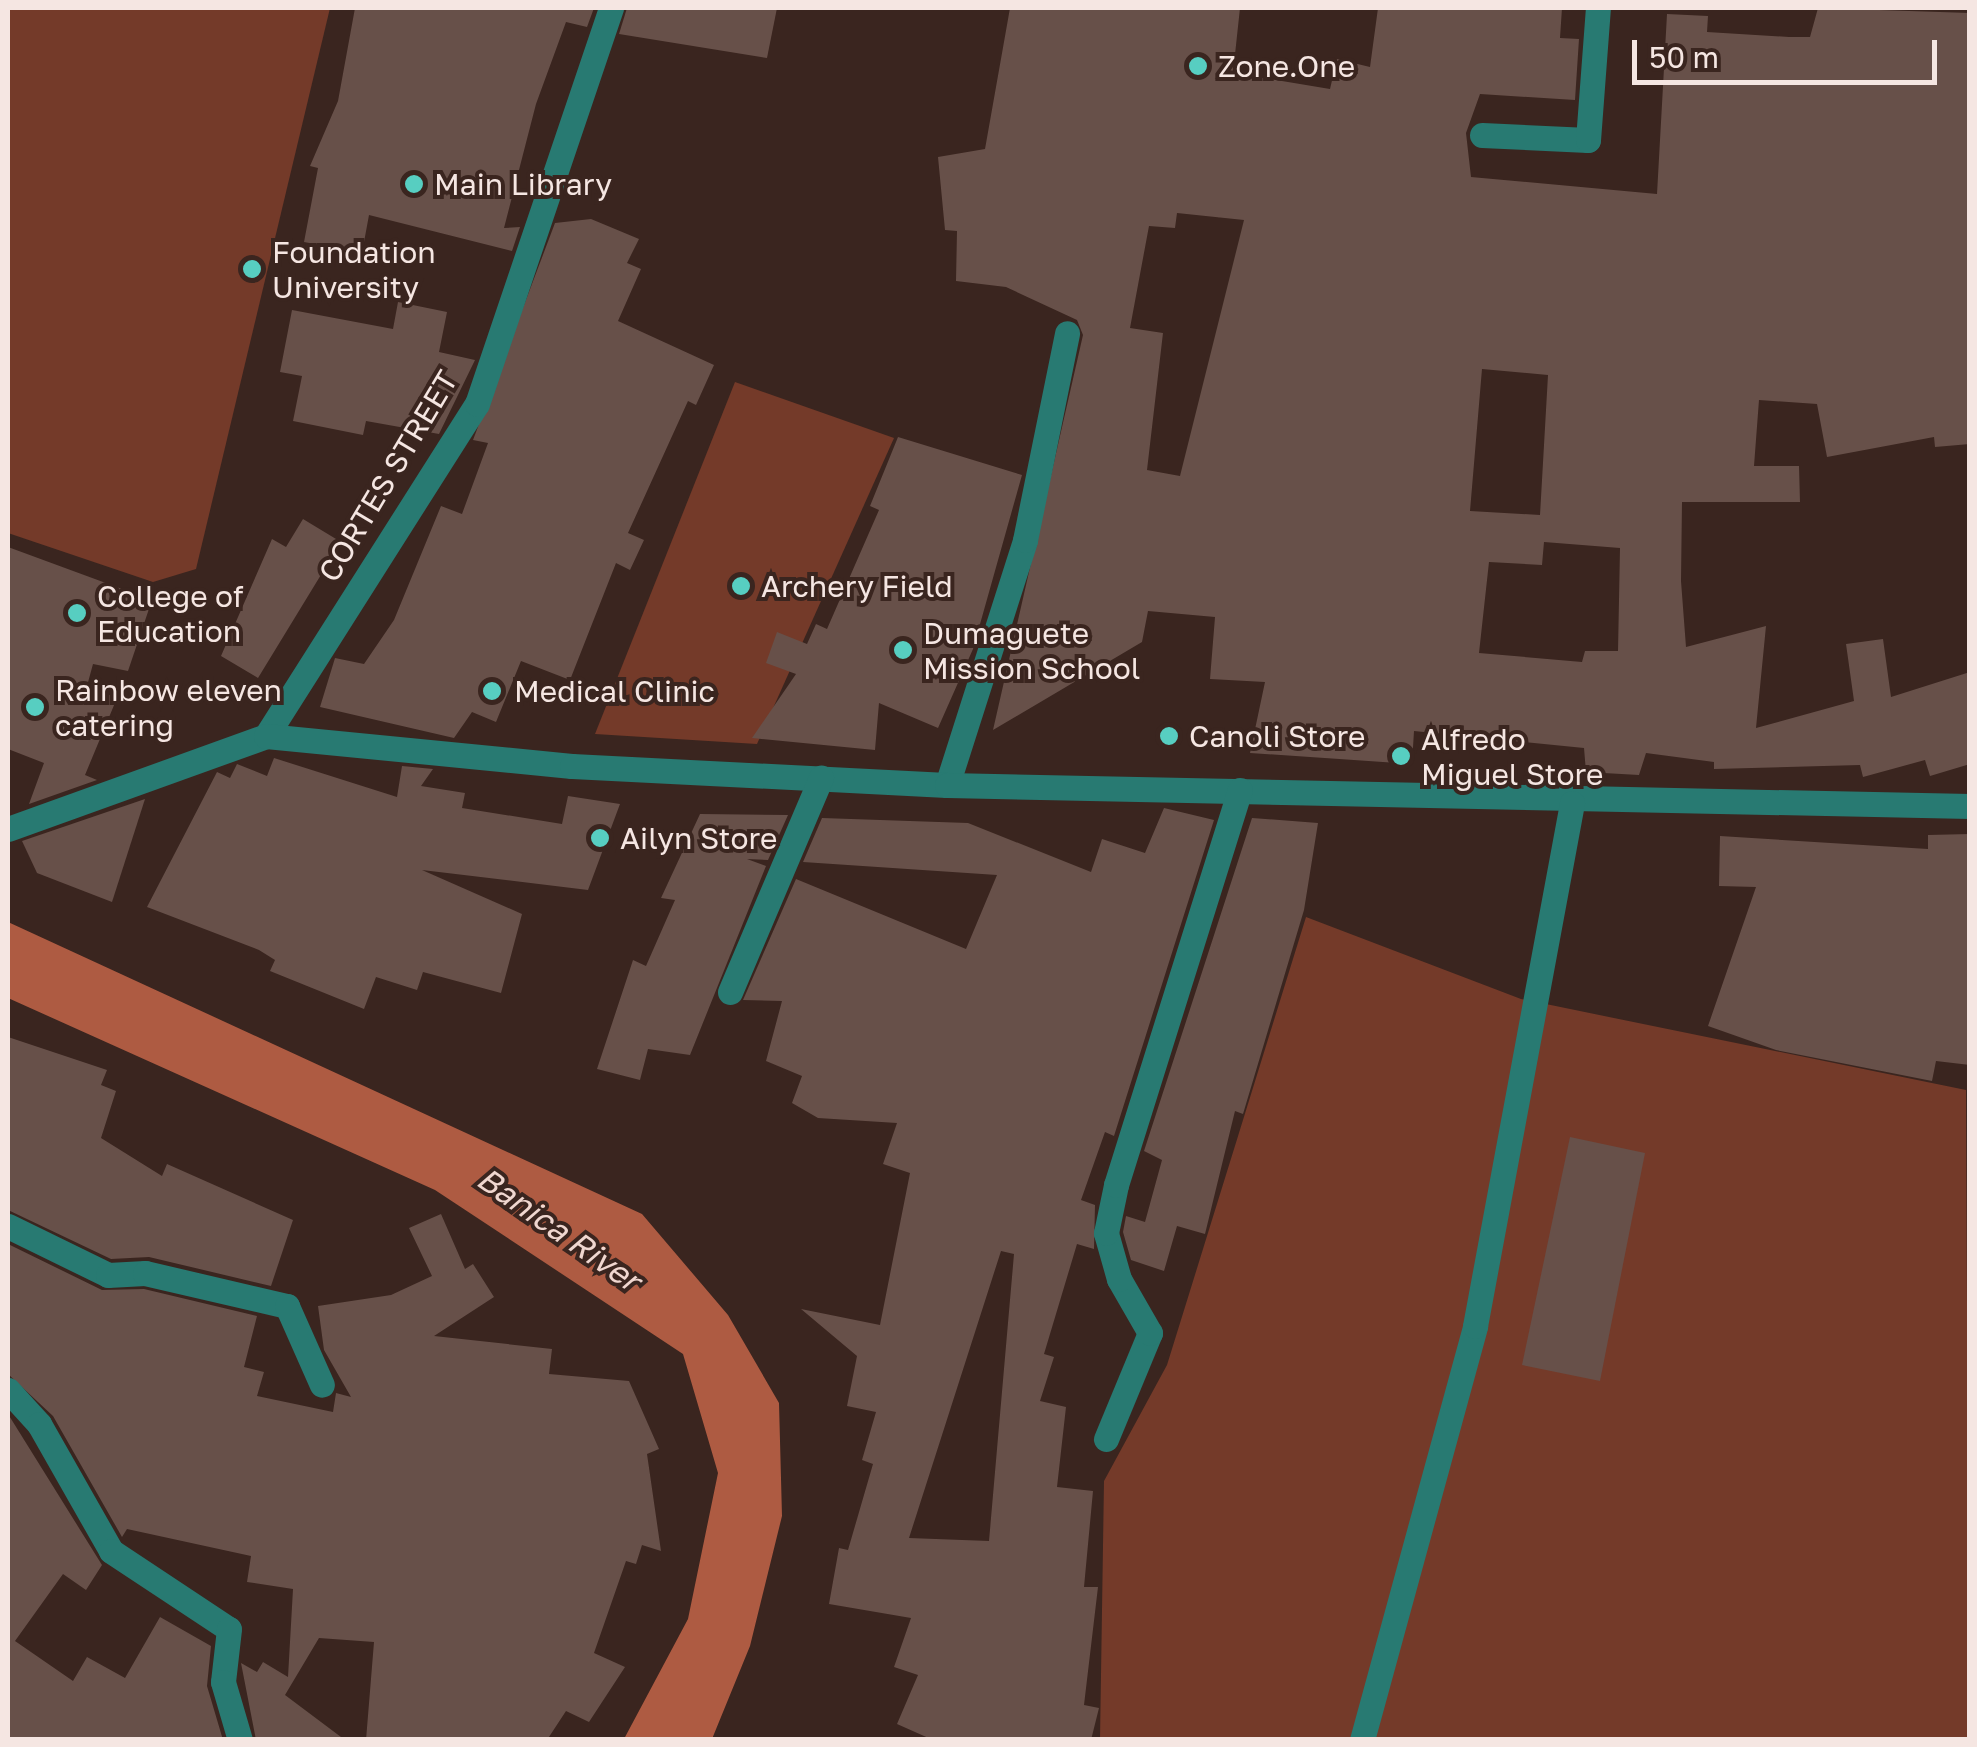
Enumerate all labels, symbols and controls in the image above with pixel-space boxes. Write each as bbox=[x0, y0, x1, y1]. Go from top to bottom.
scale bar bbox=[1637, 20, 1942, 82]
text: 50 m bbox=[1649, 39, 1719, 75]
place label: Zone.One bbox=[1218, 48, 1355, 84]
marker: Zone.One bbox=[1187, 55, 1209, 77]
place label: Main Library bbox=[434, 166, 612, 202]
marker: Main Library bbox=[403, 173, 425, 195]
place label: Foundation University bbox=[272, 234, 436, 304]
marker: Foundation University bbox=[241, 258, 263, 280]
street label: CORTES STREET bbox=[311, 364, 465, 588]
place label: Archery Field bbox=[761, 568, 953, 604]
marker: Archery Field bbox=[730, 575, 752, 597]
place label: College of Education bbox=[97, 578, 244, 648]
marker: College of Education bbox=[66, 602, 88, 624]
place label: Dumaguete Mission School bbox=[923, 615, 1140, 686]
marker: Dumaguete Mission School bbox=[892, 639, 914, 661]
place label: Rainbow eleven catering bbox=[55, 672, 282, 742]
place label: Medical Clinic bbox=[514, 673, 715, 709]
marker: Medical Clinic bbox=[479, 678, 505, 704]
marker: Rainbow eleven catering bbox=[24, 696, 46, 718]
place label: Canoli Store bbox=[1189, 718, 1365, 754]
place label: Alfredo Miguel Store bbox=[1421, 721, 1603, 792]
marker: Canoli Store bbox=[1158, 725, 1180, 747]
marker: Alfredo Miguel Store bbox=[1390, 745, 1412, 767]
place label: Ailyn Store bbox=[620, 820, 777, 856]
marker: Ailyn Store bbox=[589, 827, 611, 849]
water label: Banica River bbox=[470, 1159, 648, 1299]

